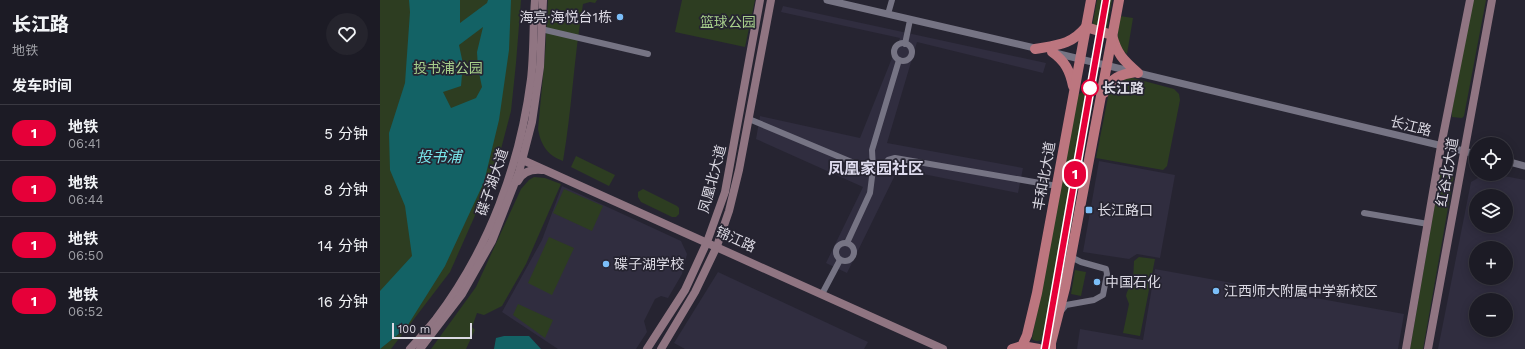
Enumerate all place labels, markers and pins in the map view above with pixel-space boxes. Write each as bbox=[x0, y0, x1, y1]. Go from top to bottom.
place label: 海亮·海悦台1栋 bbox=[519, 9, 612, 25]
marker: 海亮·海悦台1栋 bbox=[615, 12, 625, 22]
marker: 长江路 bbox=[1081, 79, 1099, 97]
place label: 长江路 bbox=[1102, 80, 1144, 96]
place label: 长江路口 bbox=[1097, 202, 1153, 218]
marker: 长江路口 bbox=[1084, 205, 1094, 215]
place label: 碟子湖学校 bbox=[614, 256, 684, 272]
marker: 碟子湖学校 bbox=[601, 259, 611, 269]
place label: 中国石化 bbox=[1105, 274, 1161, 290]
marker: 中国石化 bbox=[1092, 277, 1102, 287]
place label: 江西师大附属中学新校区 bbox=[1224, 283, 1378, 299]
marker: 江西师大附属中学新校区 bbox=[1211, 286, 1221, 296]

